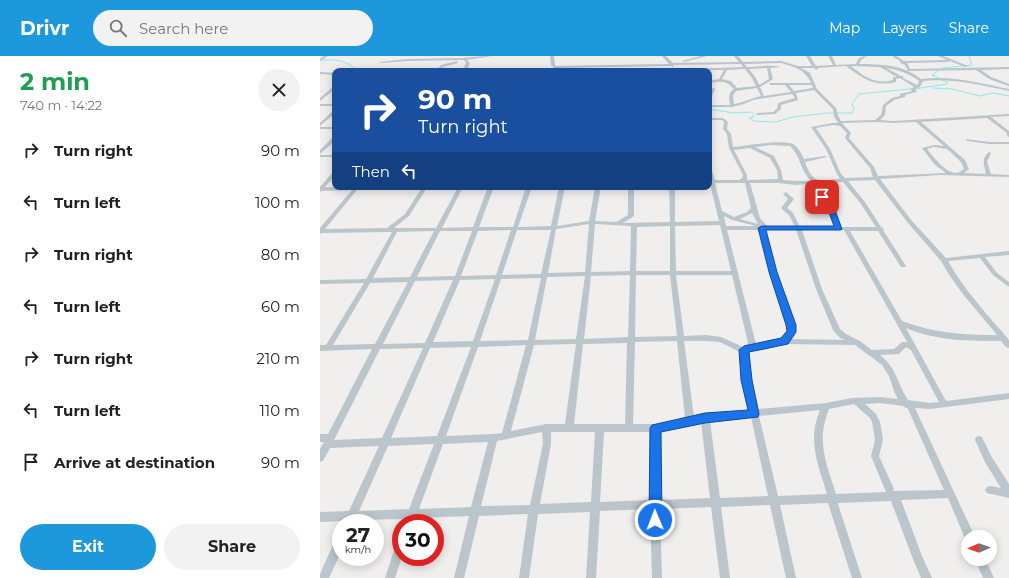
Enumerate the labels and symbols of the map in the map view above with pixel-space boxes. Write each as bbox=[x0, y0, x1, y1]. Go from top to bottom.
pin bbox=[805, 180, 839, 214]
position arrow bbox=[634, 499, 676, 541]
speed limit sign: 30 bbox=[392, 514, 444, 566]
north arrow bbox=[961, 530, 997, 566]

